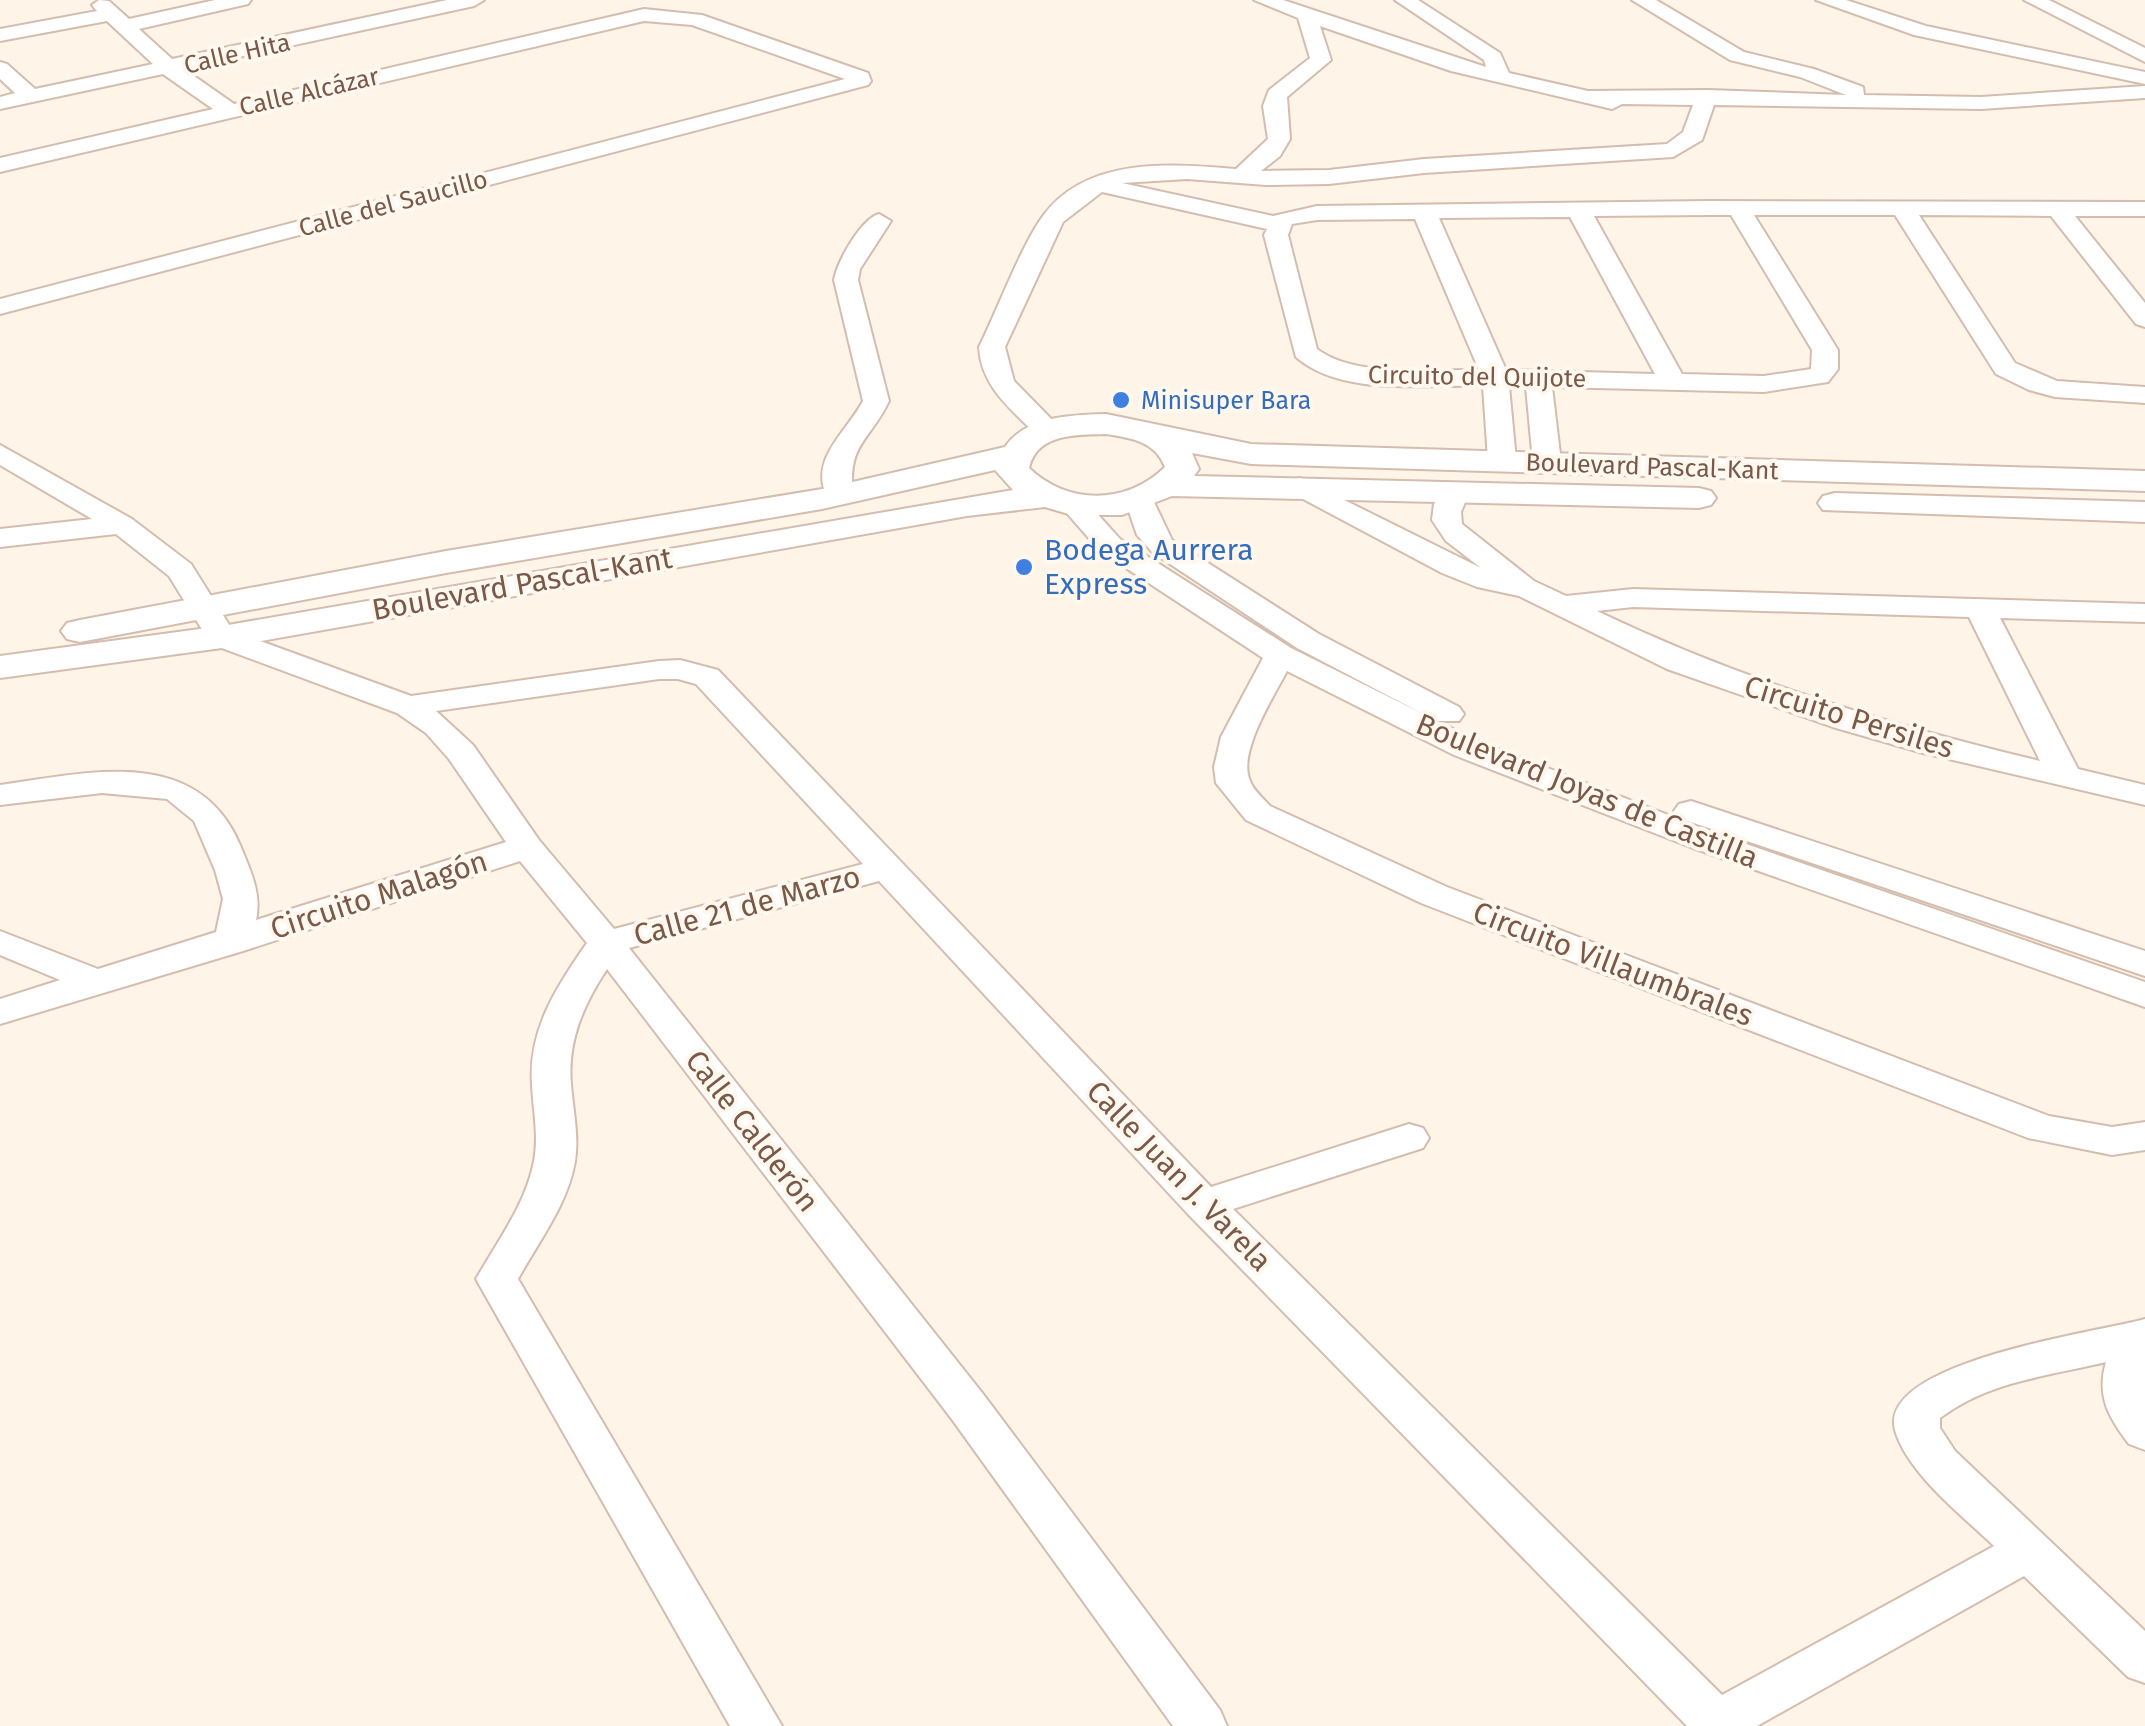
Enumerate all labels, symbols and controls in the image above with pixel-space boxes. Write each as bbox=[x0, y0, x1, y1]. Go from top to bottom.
street label: Calle Hita bbox=[181, 27, 293, 81]
street label: Calle Alcázar bbox=[236, 61, 382, 123]
street label: Calle del Saucillo bbox=[296, 164, 491, 244]
street label: Circuito del Quijote bbox=[1368, 360, 1586, 394]
place label: Minisuper Bara bbox=[1141, 386, 1311, 416]
marker: Minisuper Bara bbox=[1110, 389, 1132, 411]
street label: Boulevard Pascal-Kant bbox=[1525, 448, 1780, 486]
place label: Bodega Aurrera Express bbox=[1044, 532, 1253, 602]
street label: Boulevard Pascal-Kant bbox=[369, 540, 675, 628]
marker: Bodega Aurrera Express bbox=[1013, 556, 1035, 578]
street label: Circuito Persiles bbox=[1740, 668, 1958, 766]
street label: Boulevard Joyas de Castilla bbox=[1411, 706, 1763, 876]
street label: Circuito Malagón bbox=[266, 843, 492, 947]
street label: Calle 21 de Marzo bbox=[630, 858, 864, 954]
street label: Circuito Villaumbrales bbox=[1468, 894, 1758, 1034]
street label: Calle Calderón bbox=[678, 1043, 826, 1219]
street label: Calle Juan J. Varela bbox=[1079, 1073, 1279, 1279]

